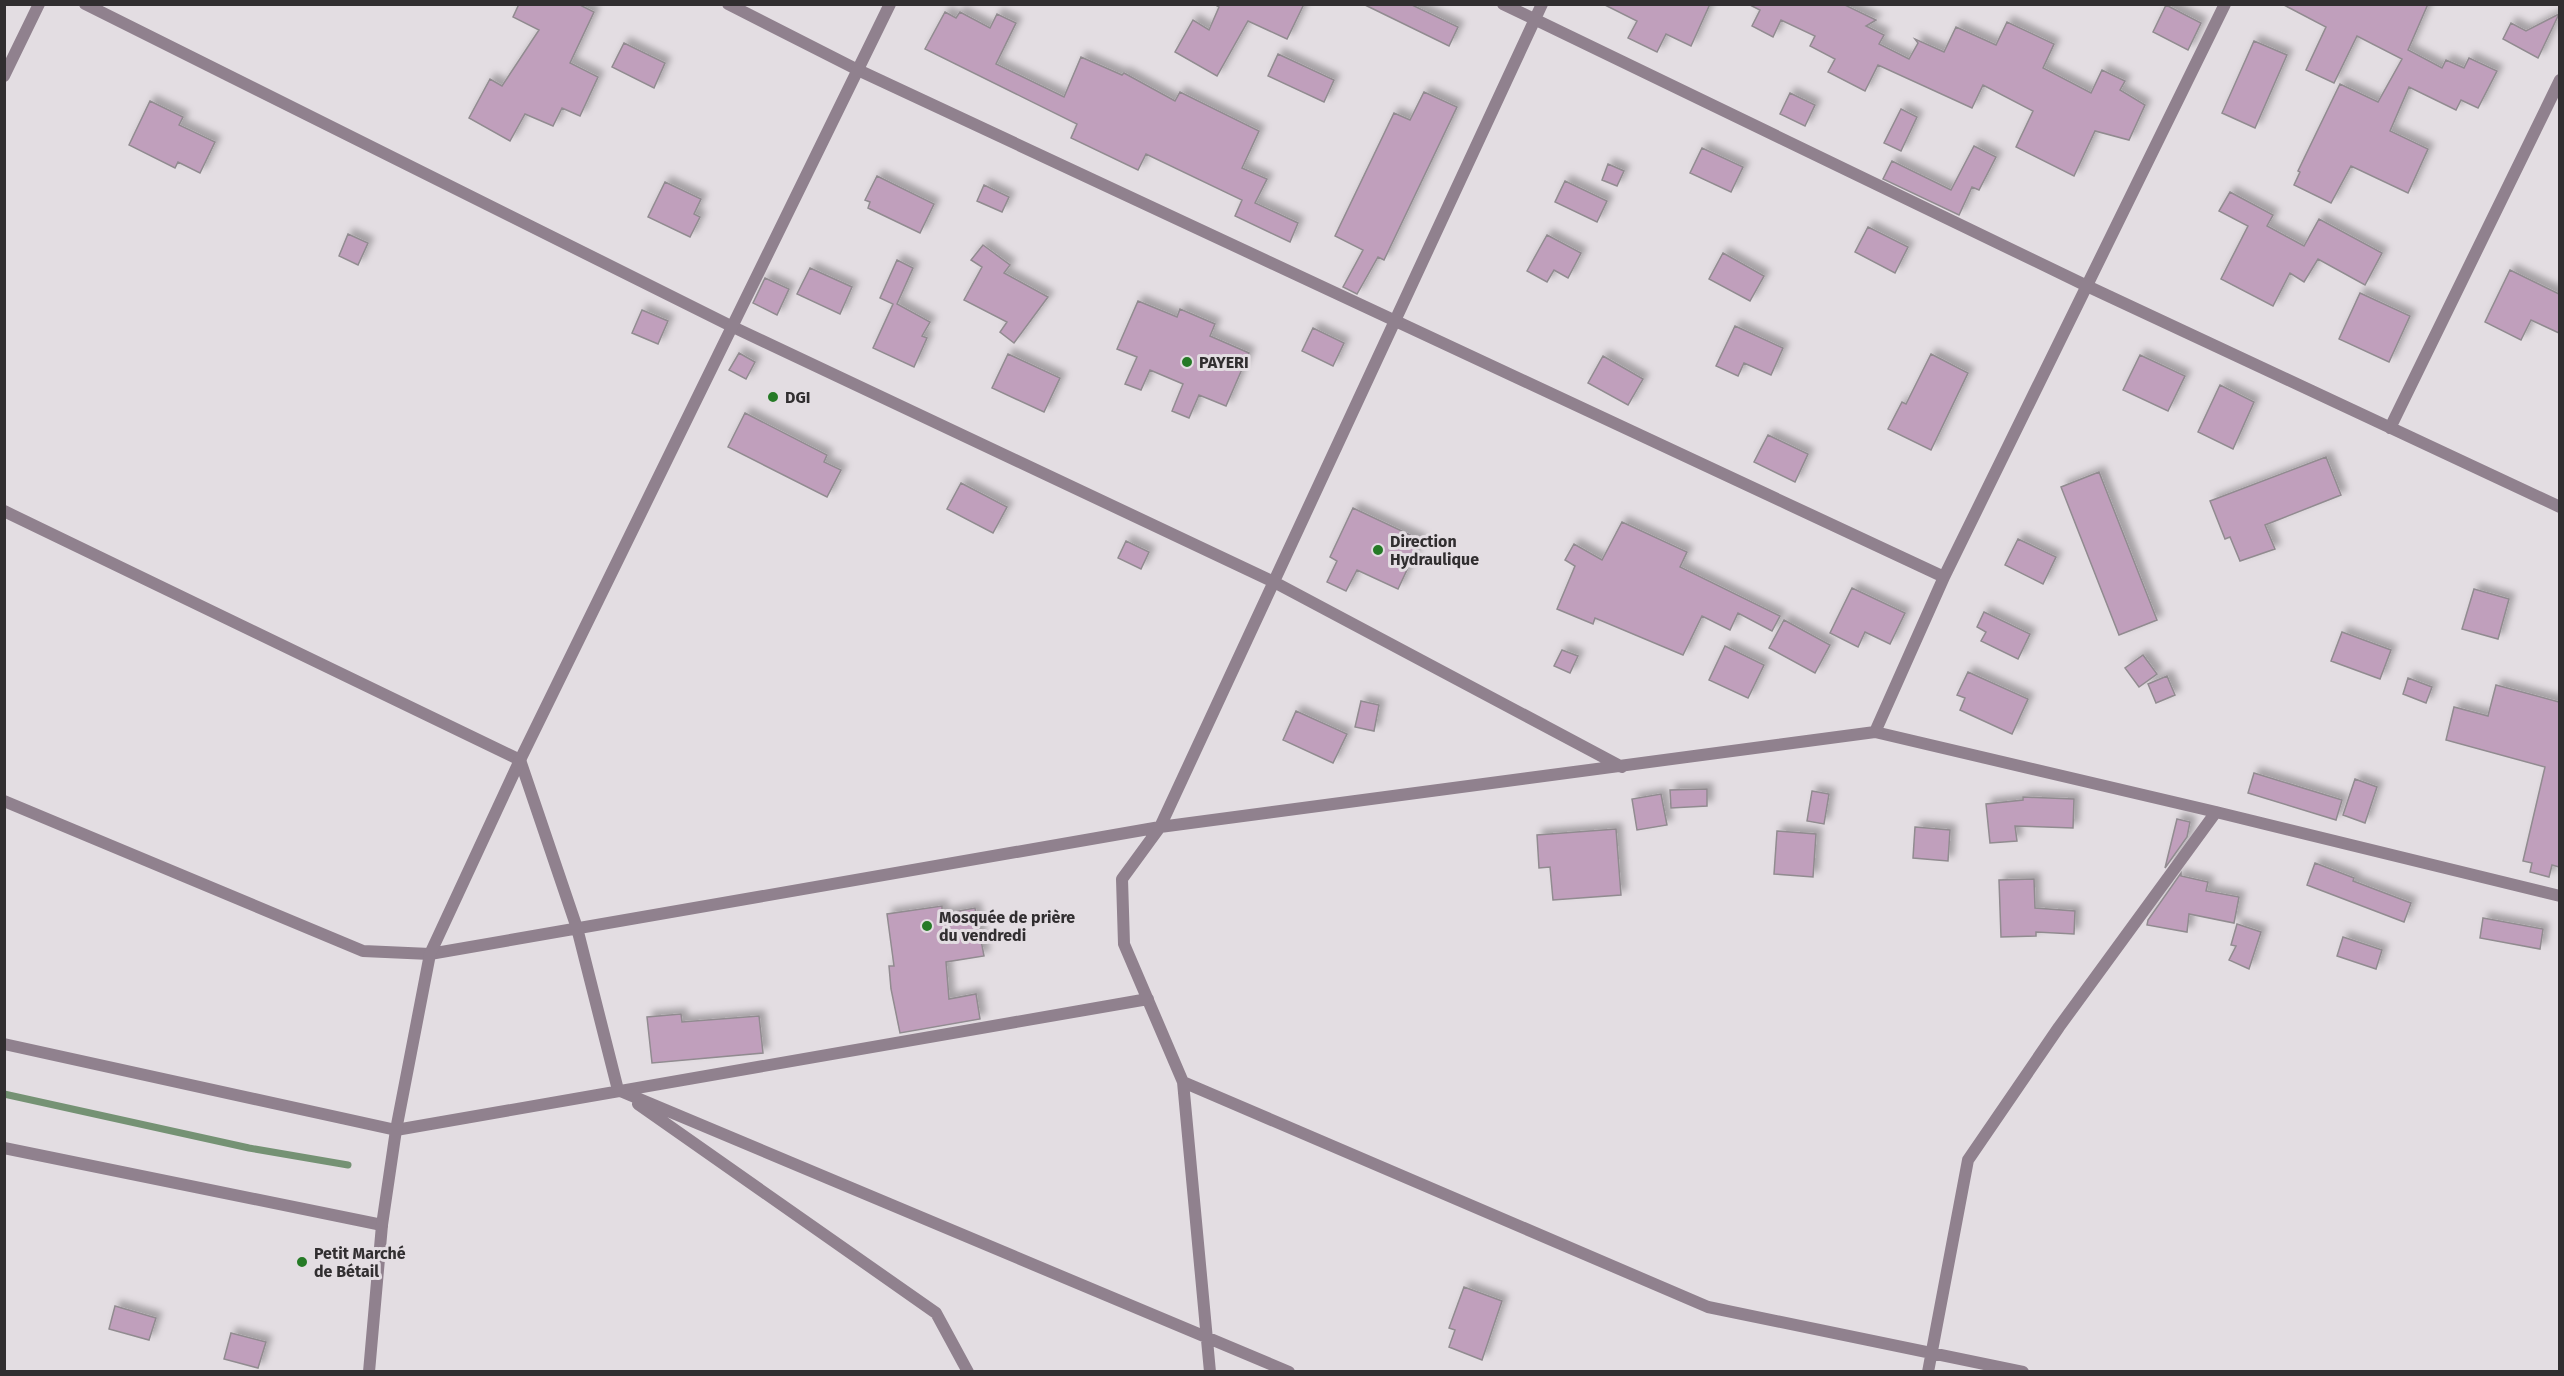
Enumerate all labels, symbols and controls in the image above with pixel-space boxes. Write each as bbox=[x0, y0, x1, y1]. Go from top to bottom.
place label: PAYERI bbox=[1199, 353, 1249, 372]
marker: PAYERI bbox=[1180, 355, 1194, 369]
place label: DGI bbox=[785, 388, 810, 407]
marker: DGI bbox=[766, 390, 780, 404]
place label: Direction Hydraulique bbox=[1390, 532, 1479, 569]
marker: Direction Hydraulique bbox=[1371, 543, 1385, 557]
place label: Mosquée de prière du vendredi bbox=[939, 908, 1075, 945]
marker: Mosquée de prière du vendredi bbox=[920, 919, 934, 933]
place label: Petit Marché de Bétail bbox=[314, 1244, 406, 1281]
marker: Petit Marché de Bétail bbox=[295, 1255, 309, 1269]

